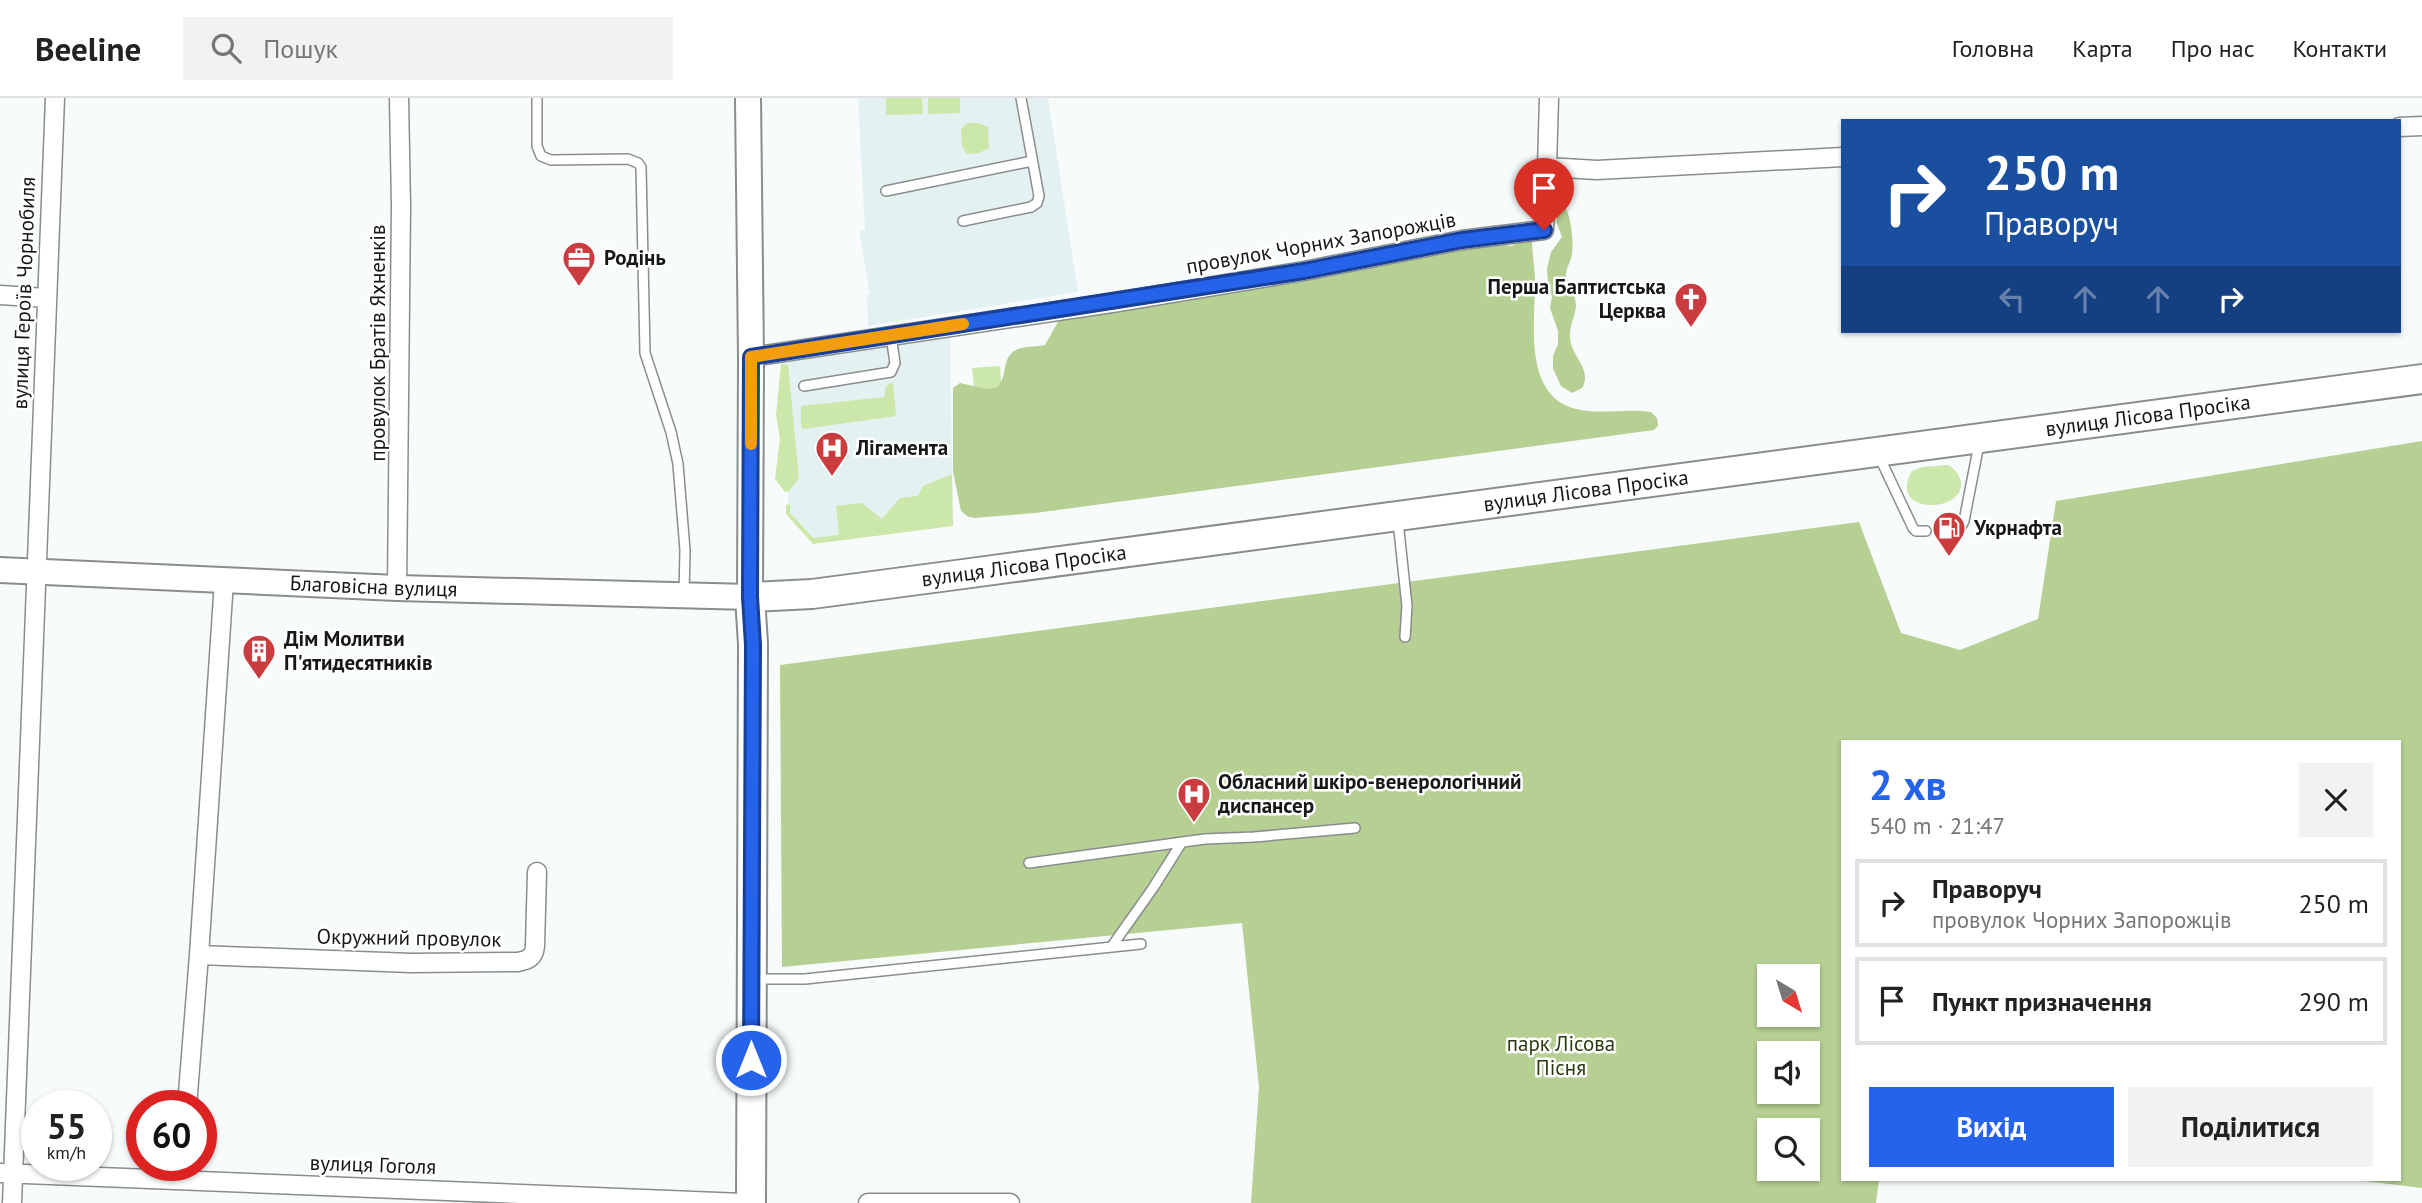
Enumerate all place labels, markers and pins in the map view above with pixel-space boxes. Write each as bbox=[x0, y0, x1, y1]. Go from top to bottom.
pin bbox=[1514, 158, 1574, 230]
office icon: Родінь bbox=[560, 239, 598, 288]
place label: Родінь bbox=[604, 244, 666, 271]
place label: Перша Баптистська Церква bbox=[1488, 273, 1666, 324]
church icon: Перша Баптистська Церква bbox=[1672, 280, 1710, 329]
hospital icon: Лігамента bbox=[813, 429, 851, 478]
place label: Лігамента bbox=[855, 434, 948, 461]
fuel station icon: Укрнафта bbox=[1930, 509, 1968, 558]
place label: Укрнафта bbox=[1973, 514, 2062, 541]
place label: Дім Молитви П'ятидесятників bbox=[284, 625, 433, 676]
building icon: Дім Молитви П'ятидесятників bbox=[240, 632, 278, 681]
place label: Обласний шкіро-венерологічний диспансер bbox=[1217, 768, 1521, 819]
hospital icon: Обласний шкіро-венерологічний диспансер bbox=[1175, 775, 1213, 824]

